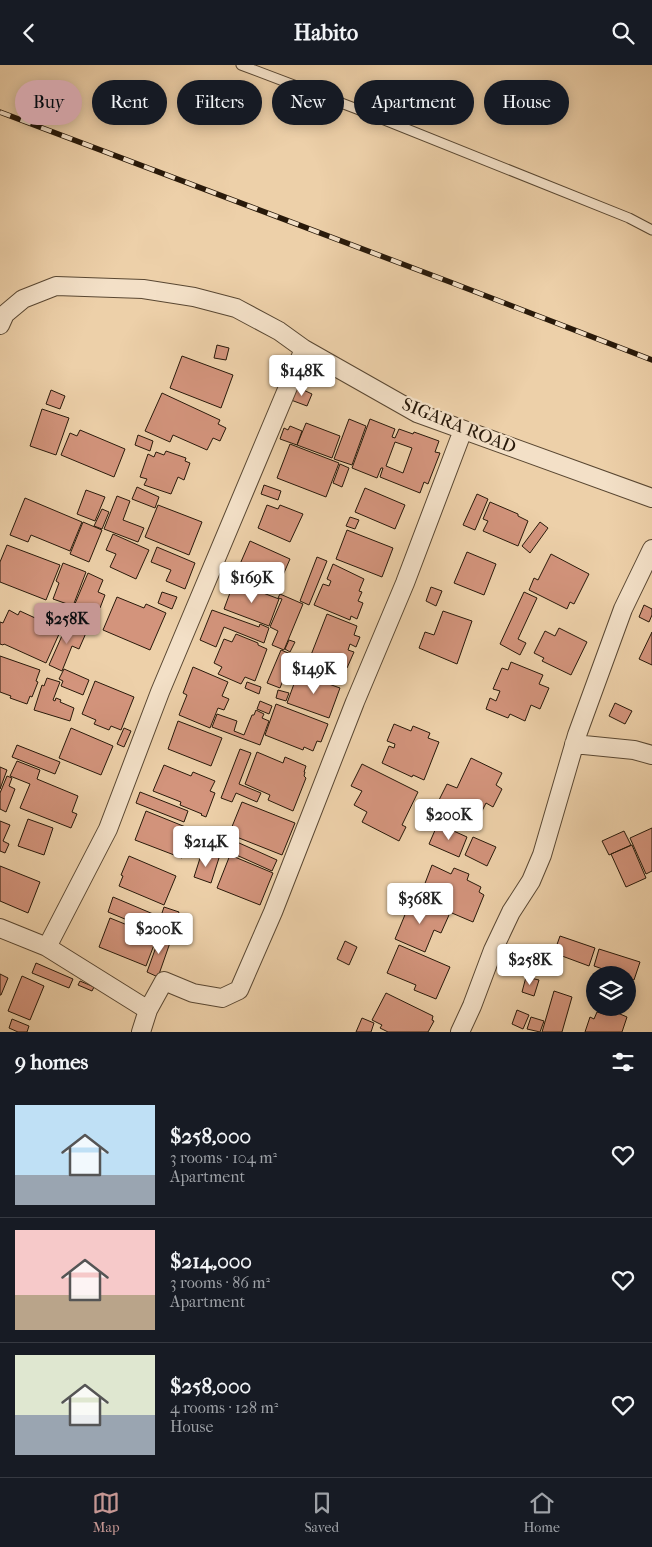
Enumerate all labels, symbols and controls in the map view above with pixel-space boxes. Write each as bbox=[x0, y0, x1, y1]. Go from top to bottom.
icon: back bbox=[15, 19, 43, 47]
icon: search bbox=[609, 19, 637, 47]
text: Habito bbox=[294, 20, 358, 46]
chip: Buy bbox=[15, 80, 82, 125]
chip: Rent bbox=[92, 80, 167, 125]
chip: Filters bbox=[177, 80, 262, 125]
chip: New bbox=[272, 80, 344, 125]
chip: Apartment bbox=[354, 80, 474, 125]
chip: House bbox=[484, 80, 569, 125]
pin: $148K bbox=[267, 355, 337, 397]
text: $148K bbox=[280, 361, 324, 380]
street label: SIGARA ROAD bbox=[399, 394, 519, 458]
pin: $169K bbox=[217, 561, 287, 604]
text: $169K bbox=[230, 568, 274, 587]
pin: $258K bbox=[32, 603, 102, 645]
text: $258K bbox=[45, 609, 89, 628]
pin: $149K bbox=[279, 653, 349, 695]
text: $149K bbox=[292, 659, 336, 678]
pin: $200K bbox=[414, 799, 484, 841]
text: $200K bbox=[426, 805, 472, 824]
pin: $214K bbox=[171, 825, 241, 868]
text: $214K bbox=[184, 832, 228, 851]
pin: $368K bbox=[385, 883, 455, 925]
text: $368K bbox=[398, 889, 442, 908]
pin: $200K bbox=[124, 913, 194, 955]
text: $200K bbox=[136, 919, 182, 938]
pin: $258K bbox=[495, 943, 565, 986]
text: $258K bbox=[508, 950, 552, 969]
map controls bbox=[586, 966, 636, 1016]
button: layers bbox=[586, 966, 636, 1016]
icon: filters bbox=[609, 1048, 637, 1076]
text: 9 homes bbox=[15, 1050, 88, 1074]
text: $258,000 bbox=[170, 1124, 251, 1148]
icon: home bbox=[55, 1125, 115, 1185]
icon: heart bbox=[609, 1141, 637, 1169]
text: 3 rooms · 104 m² bbox=[170, 1148, 277, 1167]
text: Apartment bbox=[170, 1167, 245, 1186]
text: $214,000 bbox=[170, 1249, 252, 1273]
icon: home bbox=[55, 1250, 115, 1310]
icon: heart bbox=[609, 1266, 637, 1294]
text: 3 rooms · 86 m² bbox=[170, 1273, 270, 1292]
text: Apartment bbox=[170, 1292, 245, 1311]
text: $258,000 bbox=[170, 1374, 251, 1398]
icon: home bbox=[55, 1375, 115, 1435]
icon: heart bbox=[609, 1391, 637, 1419]
text: 4 rooms · 128 m² bbox=[170, 1398, 278, 1417]
text: House bbox=[170, 1417, 213, 1436]
tab: Map bbox=[92, 1489, 120, 1536]
tab: Saved bbox=[304, 1489, 339, 1536]
tab: Home bbox=[523, 1489, 560, 1536]

